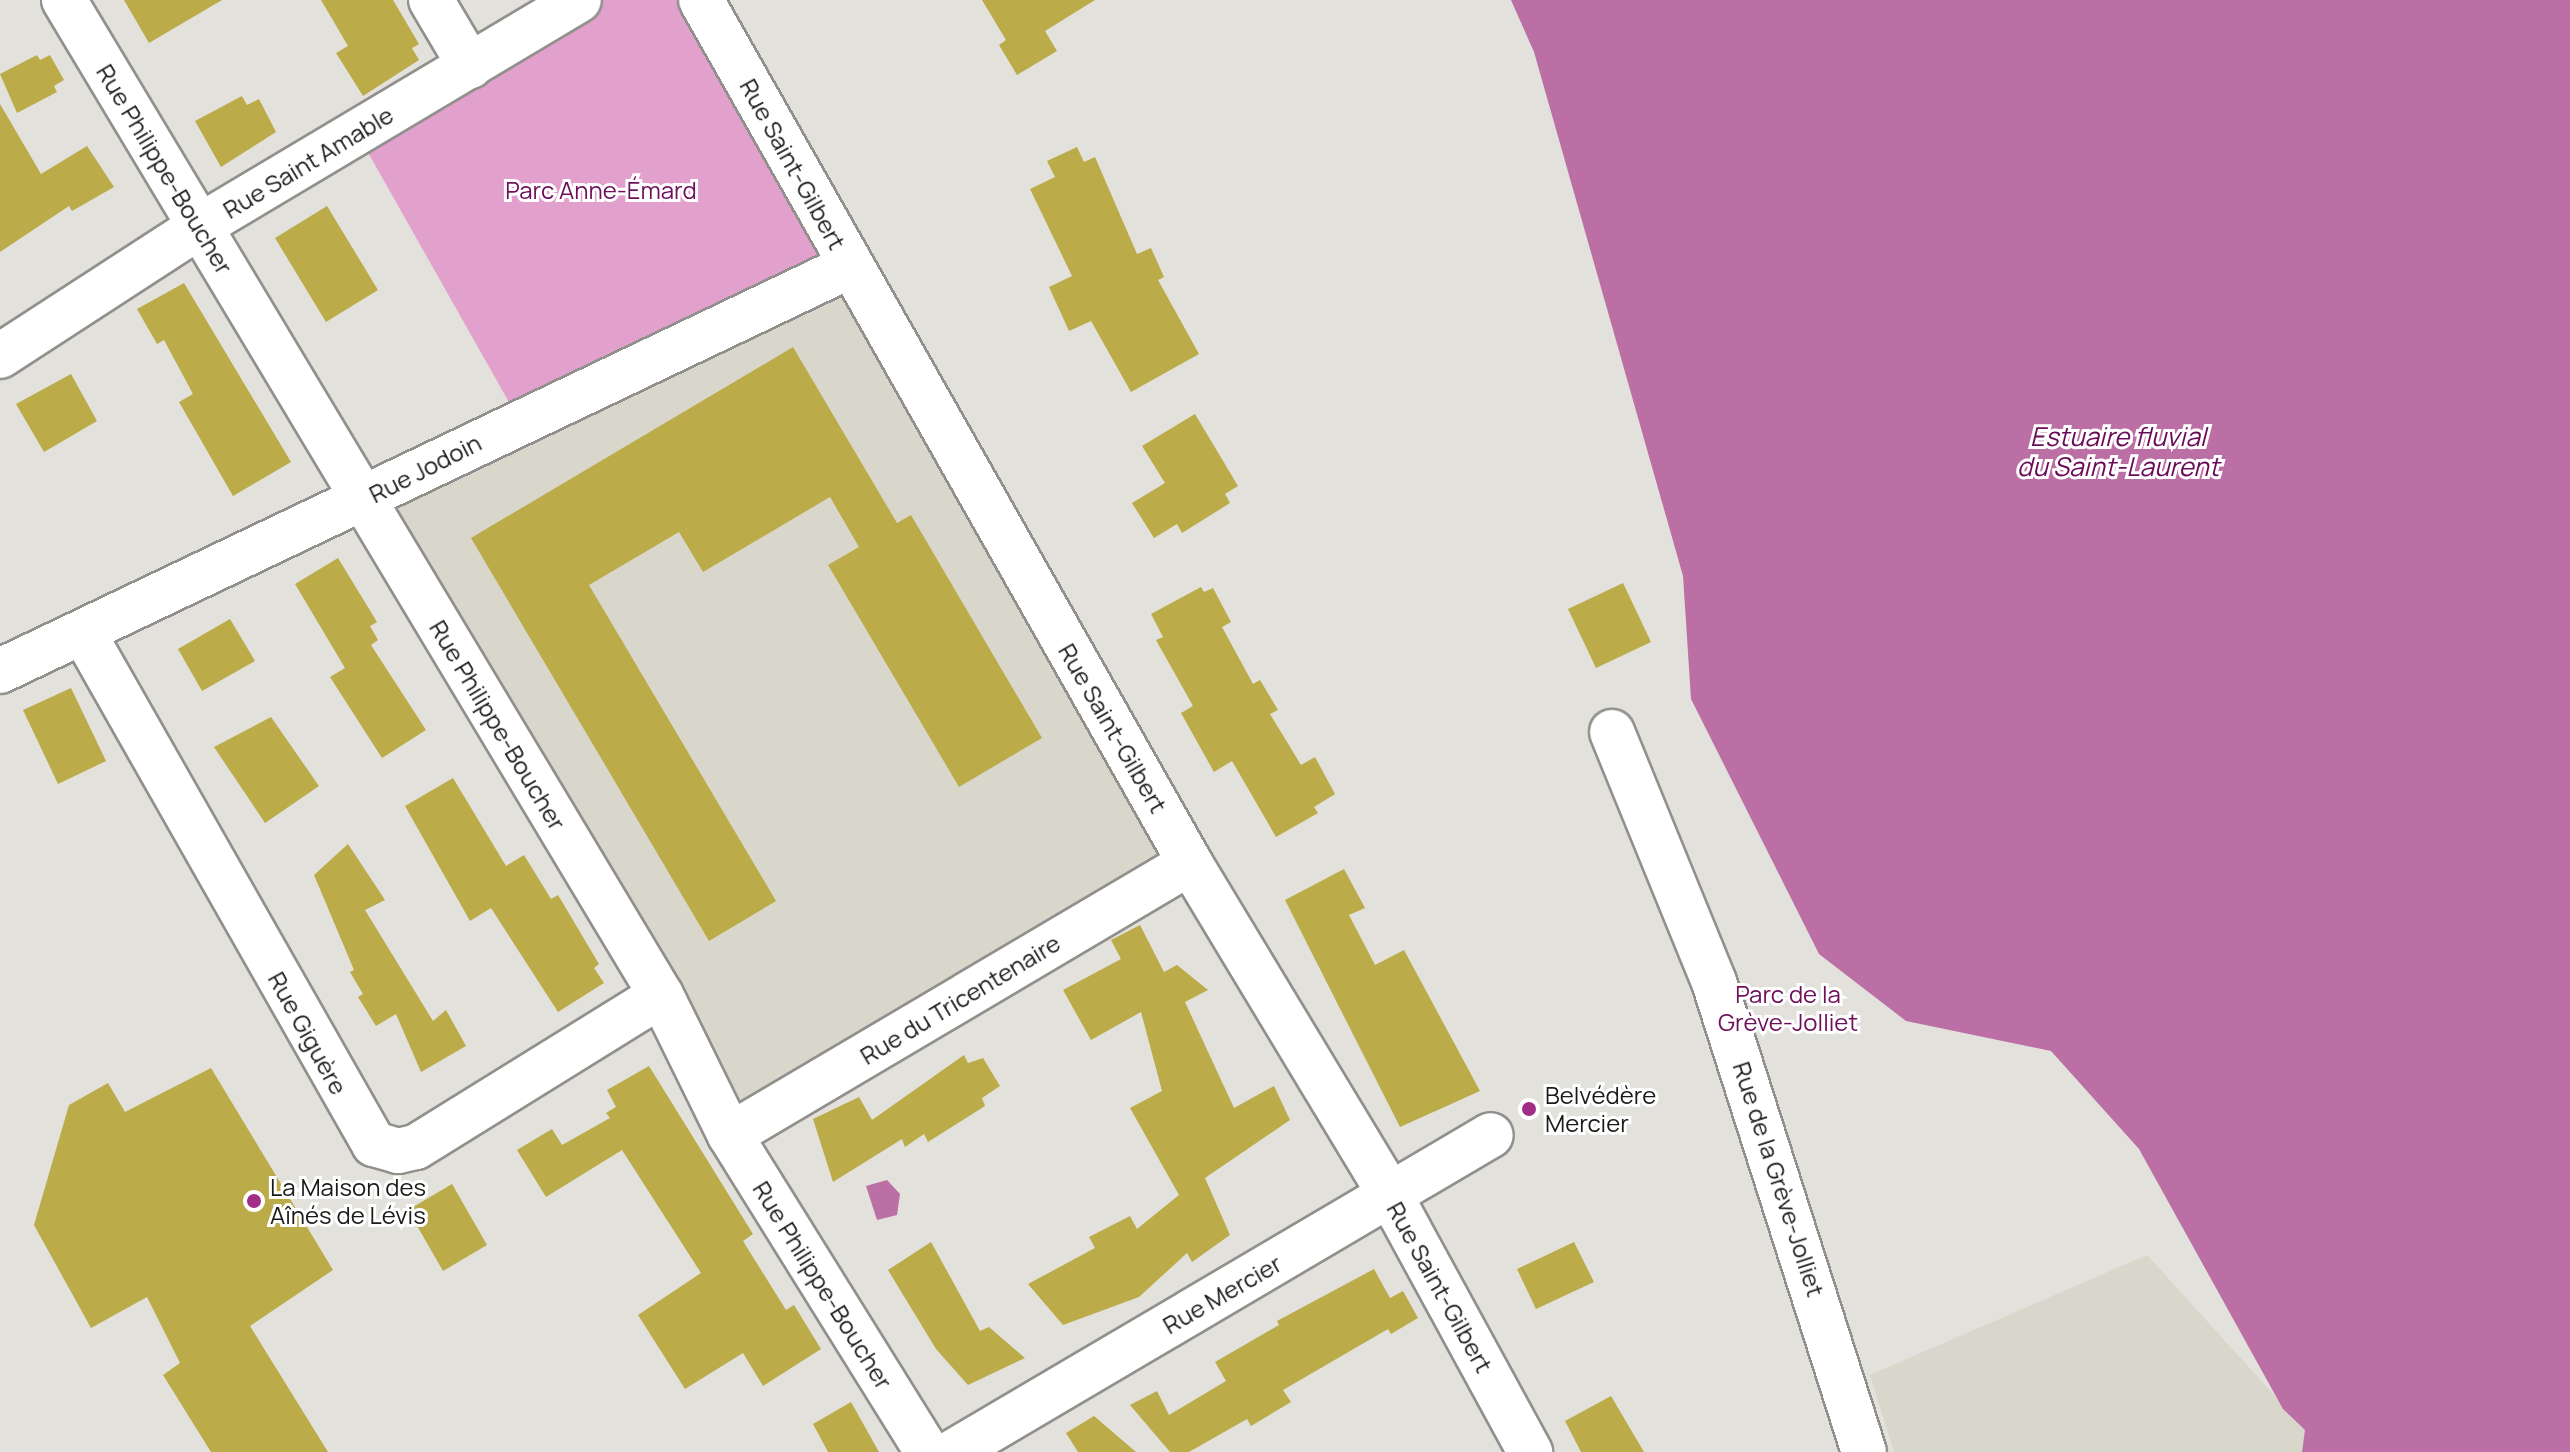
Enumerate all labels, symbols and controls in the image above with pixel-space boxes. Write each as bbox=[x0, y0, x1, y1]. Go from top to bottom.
street label: Rue Philippe-Boucher bbox=[91, 59, 239, 279]
street label: Rue Saint-Gilbert bbox=[734, 74, 852, 254]
street label: Rue Saint Amable bbox=[218, 100, 398, 224]
park label: Parc Anne-Émard bbox=[505, 176, 697, 204]
water label: Estuaire fluvial du Saint-Laurent bbox=[2017, 421, 2219, 482]
street label: Rue Jodoin bbox=[364, 428, 486, 508]
street label: Rue Philippe-Boucher bbox=[424, 615, 572, 835]
street label: Rue Saint-Gilbert bbox=[1053, 638, 1173, 818]
street label: Rue du Tricentenaire bbox=[855, 928, 1065, 1070]
street label: Rue Giguère bbox=[263, 967, 353, 1099]
park label: Parc de la Grève-Jolliet bbox=[1718, 980, 1858, 1036]
street label: Rue de la Grève-Jolliet bbox=[1727, 1058, 1831, 1300]
place label: Belvédère Mercier bbox=[1545, 1081, 1656, 1137]
marker: Belvédère Mercier bbox=[1520, 1100, 1538, 1118]
place label: La Maison des Aînés de Lévis bbox=[270, 1173, 426, 1229]
street label: Rue Philippe-Boucher bbox=[747, 1176, 899, 1394]
marker: La Maison des Aînés de Lévis bbox=[245, 1192, 263, 1210]
street label: Rue Saint-Gilbert bbox=[1381, 1197, 1499, 1377]
street label: Rue Mercier bbox=[1158, 1249, 1286, 1339]

